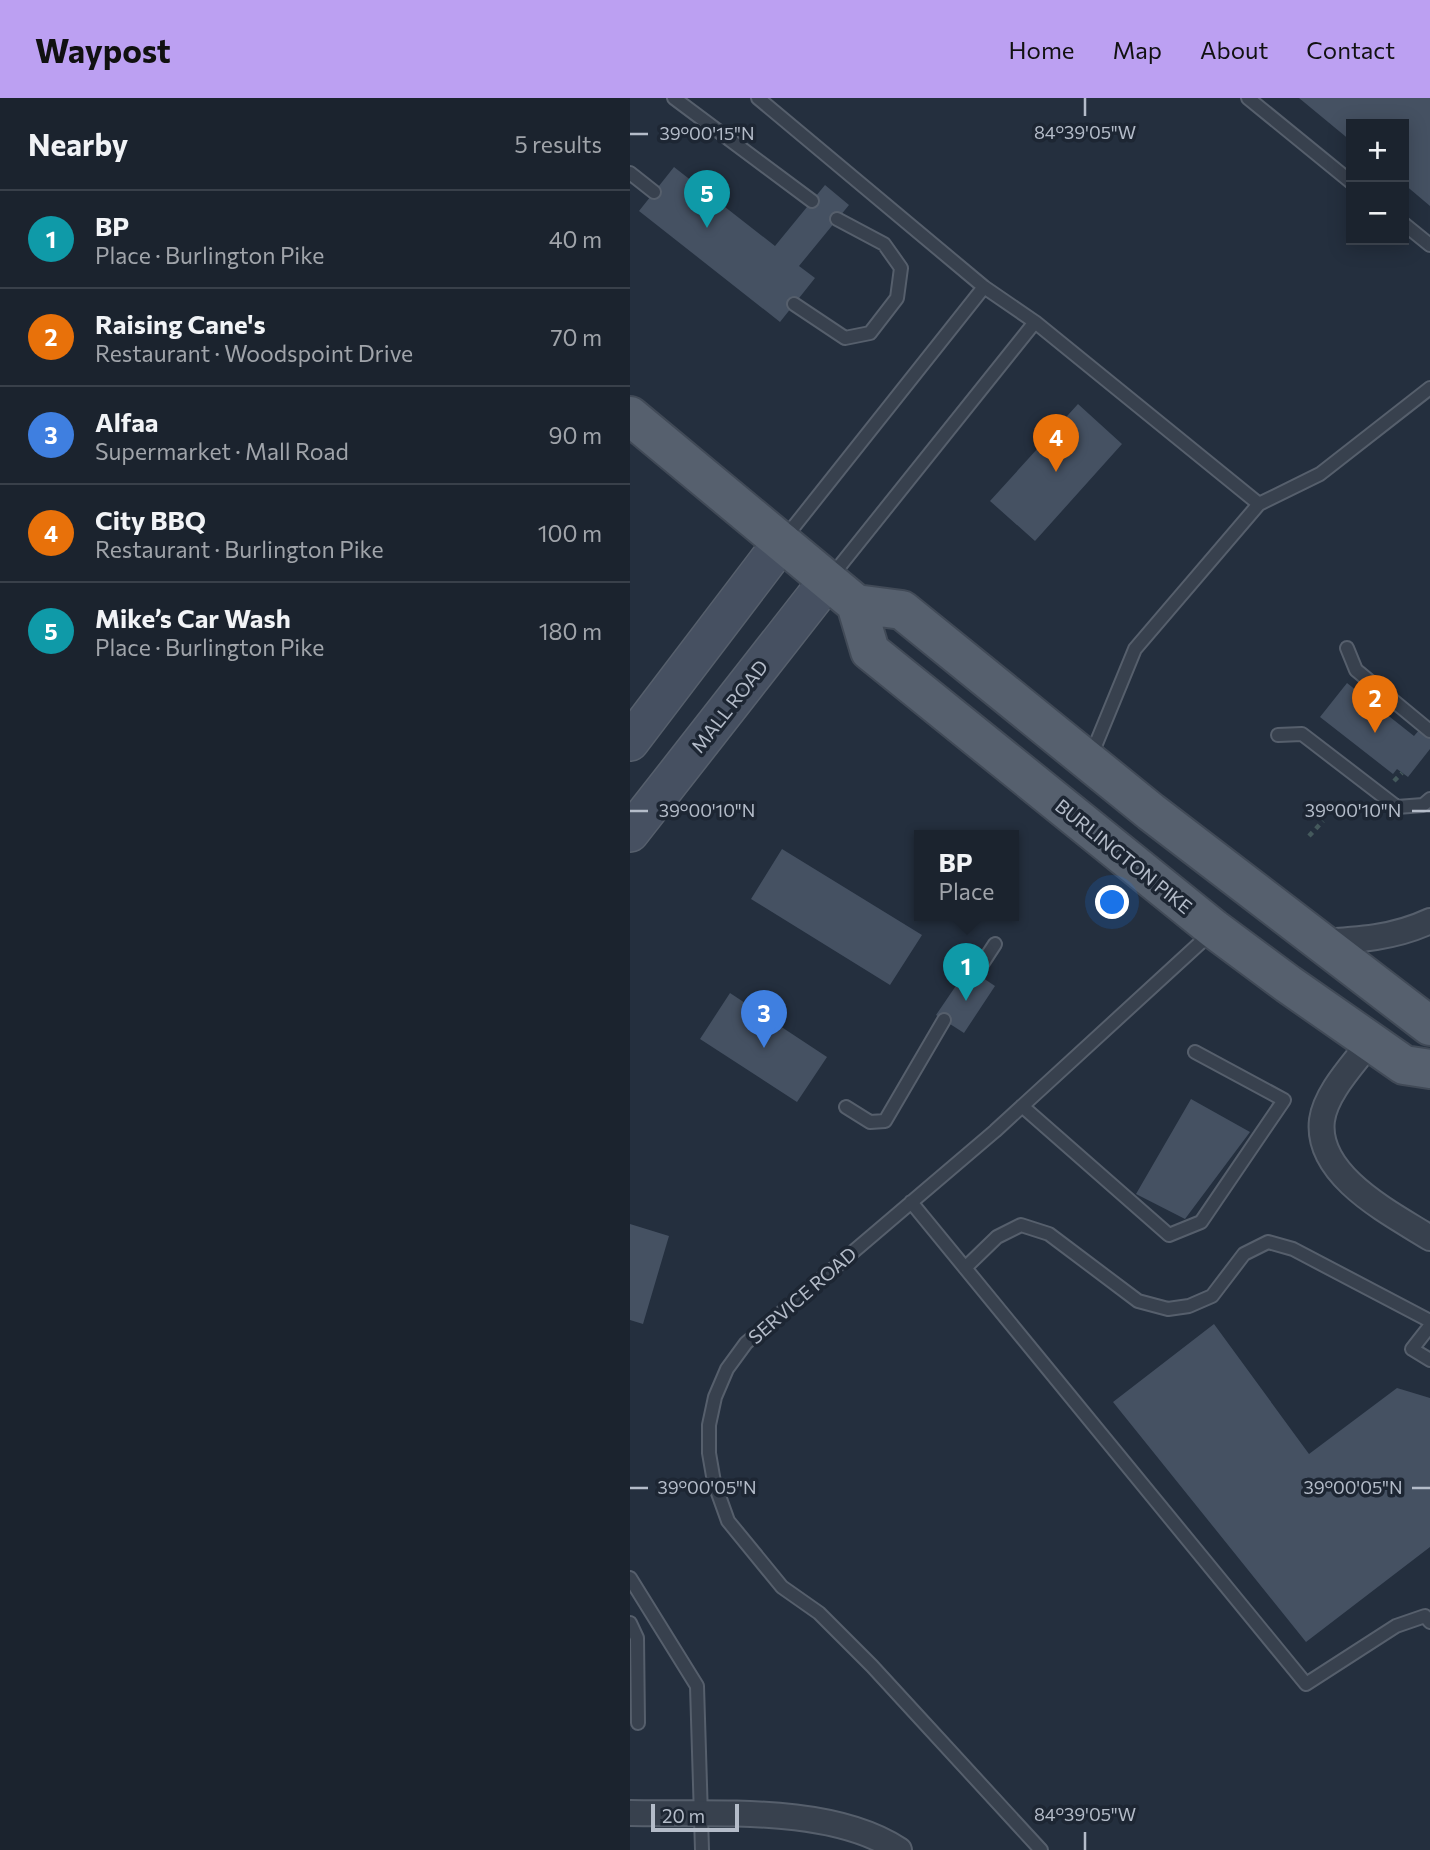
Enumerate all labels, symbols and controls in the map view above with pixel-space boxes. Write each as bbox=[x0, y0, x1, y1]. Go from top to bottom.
text: Waypost bbox=[35, 29, 171, 70]
text: Home bbox=[1009, 35, 1075, 64]
text: Map bbox=[1113, 35, 1162, 64]
text: About bbox=[1200, 35, 1268, 64]
text: Contact bbox=[1306, 35, 1395, 64]
map controls bbox=[1346, 119, 1409, 245]
button: + bbox=[1346, 119, 1409, 182]
text: 84°39'05"W bbox=[1034, 121, 1136, 143]
text: 39°00'15"N bbox=[659, 122, 755, 144]
text: Nearby bbox=[28, 125, 128, 162]
text: 5 results bbox=[514, 130, 602, 158]
pin: 5 bbox=[684, 170, 730, 228]
button: − bbox=[1346, 182, 1409, 245]
text: BP bbox=[95, 210, 129, 241]
text: 1 bbox=[46, 225, 56, 253]
text: 40 m bbox=[549, 225, 602, 253]
text: Place · Burlington Pike bbox=[95, 241, 324, 269]
text: Raising Cane's bbox=[95, 308, 266, 339]
text: 2 bbox=[44, 323, 58, 351]
text: 70 m bbox=[550, 323, 602, 351]
text: Restaurant · Woodspoint Drive bbox=[95, 339, 413, 367]
text: Alfaa bbox=[95, 406, 159, 437]
pin: 4 bbox=[1033, 414, 1079, 472]
text: 3 bbox=[44, 421, 58, 449]
text: 90 m bbox=[549, 421, 602, 449]
text: Supermarket · Mall Road bbox=[95, 437, 349, 465]
text: City BBQ bbox=[95, 504, 206, 535]
text: 4 bbox=[44, 519, 58, 547]
text: 100 m bbox=[538, 519, 602, 547]
text: Restaurant · Burlington Pike bbox=[95, 535, 384, 563]
text: Mike’s Car Wash bbox=[95, 602, 291, 633]
text: 5 bbox=[44, 617, 58, 645]
text: 180 m bbox=[539, 617, 602, 645]
text: Place · Burlington Pike bbox=[95, 633, 324, 661]
street label: MALL ROAD bbox=[686, 655, 772, 757]
pin: 2 bbox=[1352, 675, 1398, 733]
street label: BURLINGTON PIKE bbox=[1051, 794, 1197, 918]
text: 39°00'10"N bbox=[659, 799, 755, 821]
text: 39°00'10"N bbox=[1305, 799, 1401, 821]
popup bbox=[914, 830, 1019, 921]
text: BP bbox=[939, 846, 973, 877]
text: Place bbox=[939, 877, 994, 905]
your location bbox=[1095, 885, 1129, 919]
pin: 1 bbox=[943, 943, 989, 1001]
pin: 3 bbox=[741, 990, 787, 1048]
street label: SERVICE ROAD bbox=[743, 1242, 861, 1348]
text: 39°00'05"N bbox=[657, 1476, 757, 1498]
text: 39°00'05"N bbox=[1303, 1476, 1403, 1498]
scale bar bbox=[651, 1801, 738, 1833]
text: 84°39'05"W bbox=[1034, 1803, 1136, 1825]
text: 20 m bbox=[662, 1804, 705, 1827]

